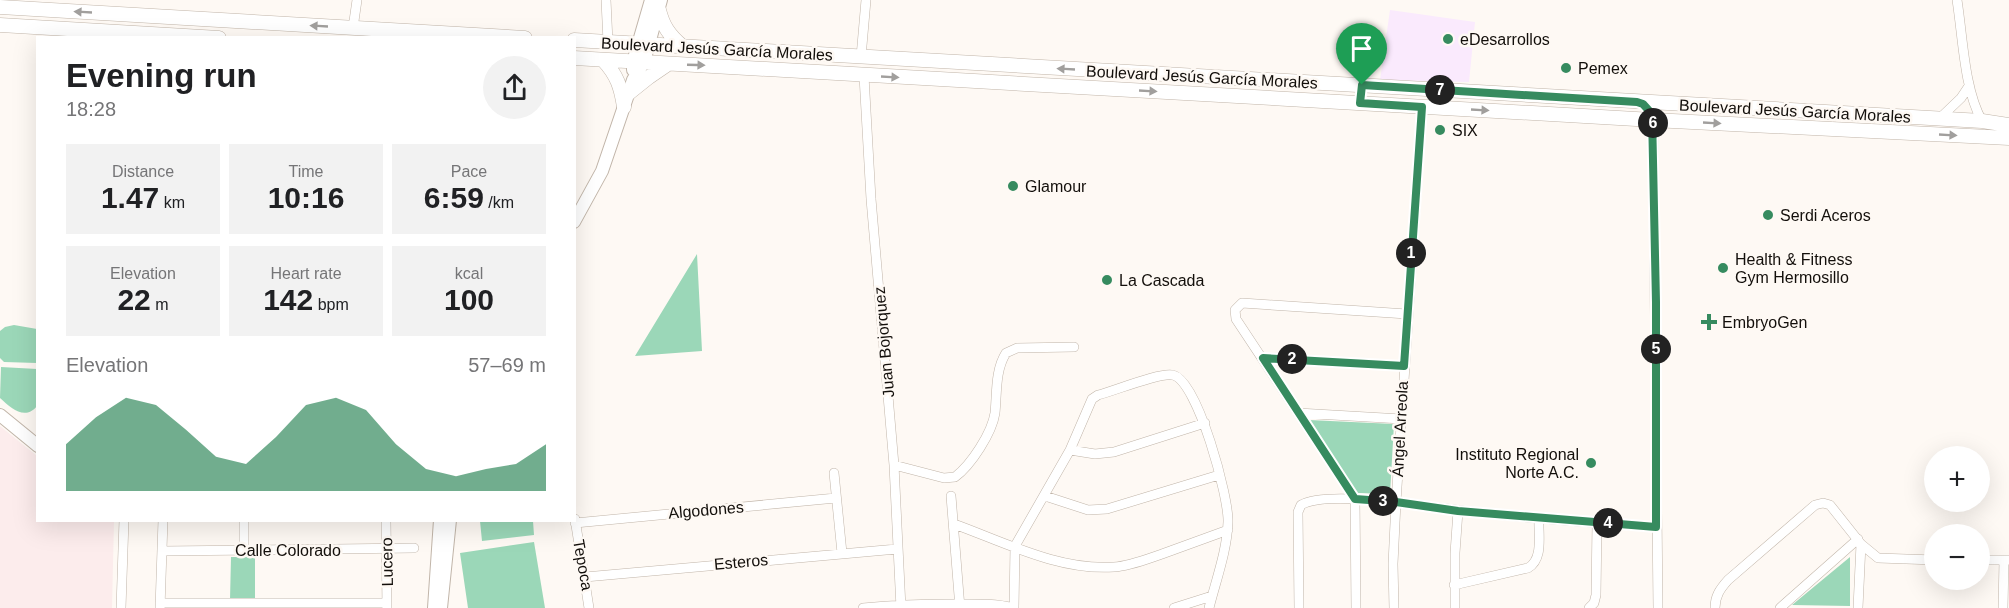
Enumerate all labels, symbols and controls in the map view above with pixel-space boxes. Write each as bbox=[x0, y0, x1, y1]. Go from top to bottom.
one-way arrow bbox=[73, 8, 92, 17]
one-way arrow bbox=[310, 21, 329, 30]
pin bbox=[1336, 23, 1387, 85]
place label: eDesarrollos bbox=[1460, 31, 1550, 48]
icon: arrive bbox=[1345, 32, 1378, 65]
marker: eDesarrollos bbox=[1441, 32, 1455, 46]
street label: Boulevard Jesús García Morales bbox=[601, 34, 833, 64]
button: share bbox=[483, 56, 546, 119]
text: Evening run bbox=[66, 57, 257, 94]
one-way arrow bbox=[686, 60, 705, 69]
place label: Pemex bbox=[1578, 60, 1628, 77]
marker: Pemex bbox=[1559, 61, 1573, 75]
street label: Boulevard Jesús García Morales bbox=[1086, 62, 1318, 92]
one-way arrow bbox=[1057, 65, 1076, 74]
one-way arrow bbox=[881, 73, 900, 82]
pin: 7 bbox=[1425, 75, 1455, 105]
text: 7 bbox=[1436, 81, 1444, 98]
one-way arrow bbox=[1139, 86, 1158, 96]
street label: Boulevard Jesús García Morales bbox=[1679, 96, 1911, 126]
text: 18:28 bbox=[66, 98, 116, 120]
one-way arrow bbox=[1470, 106, 1489, 115]
pin: 6 bbox=[1638, 108, 1668, 138]
text: 6 bbox=[1649, 114, 1657, 131]
one-way arrow bbox=[1702, 118, 1721, 127]
place label: SIX bbox=[1452, 122, 1478, 139]
marker: SIX bbox=[1433, 123, 1447, 137]
one-way arrow bbox=[1939, 130, 1958, 140]
text: Distance bbox=[112, 163, 174, 180]
text: Time bbox=[289, 163, 323, 180]
text: Pace bbox=[451, 163, 487, 180]
place label: Glamour bbox=[1025, 178, 1087, 195]
marker: Glamour bbox=[1006, 179, 1020, 193]
text: 1.47 bbox=[101, 181, 159, 214]
text: 10:16 bbox=[268, 181, 344, 214]
text: 6:59 bbox=[424, 181, 484, 214]
text: km bbox=[159, 194, 185, 211]
text: /km bbox=[484, 194, 514, 211]
place label: Serdi Aceros bbox=[1780, 207, 1871, 224]
marker: Serdi Aceros bbox=[1761, 208, 1775, 222]
pin: 1 bbox=[1396, 238, 1426, 268]
text: 1 bbox=[1407, 244, 1415, 261]
place label: Health & Fitness Gym Hermosillo bbox=[1735, 251, 1852, 286]
marker: Health & Fitness Gym Hermosillo bbox=[1716, 261, 1730, 275]
text: Elevation bbox=[110, 265, 176, 282]
text: Heart rate bbox=[270, 265, 342, 282]
text: kcal bbox=[455, 265, 483, 282]
place label: La Cascada bbox=[1119, 272, 1204, 289]
marker: La Cascada bbox=[1100, 273, 1114, 287]
text: 22 bbox=[117, 283, 151, 316]
text: 142 bbox=[263, 283, 313, 316]
text: 100 bbox=[444, 283, 494, 316]
street label: Juan Bojorquez bbox=[871, 286, 897, 398]
text: m bbox=[151, 296, 169, 313]
text: bpm bbox=[313, 296, 349, 313]
marker: EmbryoGen bbox=[1700, 313, 1718, 331]
place label: EmbryoGen bbox=[1722, 314, 1807, 331]
pin: 5 bbox=[1641, 334, 1671, 364]
text: 5 bbox=[1652, 340, 1660, 357]
pin: 2 bbox=[1277, 344, 1307, 374]
text: 2 bbox=[1288, 350, 1296, 367]
text: Elevation bbox=[66, 354, 148, 376]
text: 57–69 m bbox=[468, 354, 546, 376]
street label: Ángel Arreola bbox=[1388, 380, 1411, 477]
place label: Instituto Regional Norte A.C. bbox=[1455, 446, 1579, 481]
map controls bbox=[1924, 446, 1990, 590]
button: + bbox=[1924, 446, 1990, 512]
marker: Instituto Regional Norte A.C. bbox=[1584, 456, 1598, 470]
pin: 3 bbox=[1368, 486, 1398, 516]
text: 3 bbox=[1379, 492, 1387, 509]
street label: Algodones bbox=[668, 498, 744, 522]
pin: 4 bbox=[1593, 508, 1623, 538]
text: 4 bbox=[1604, 514, 1612, 531]
button: − bbox=[1924, 524, 1990, 590]
street label: Lucero bbox=[378, 537, 396, 587]
street label: Tepoca bbox=[570, 538, 596, 592]
street label: Calle Colorado bbox=[235, 542, 341, 559]
street label: Esteros bbox=[713, 551, 769, 573]

